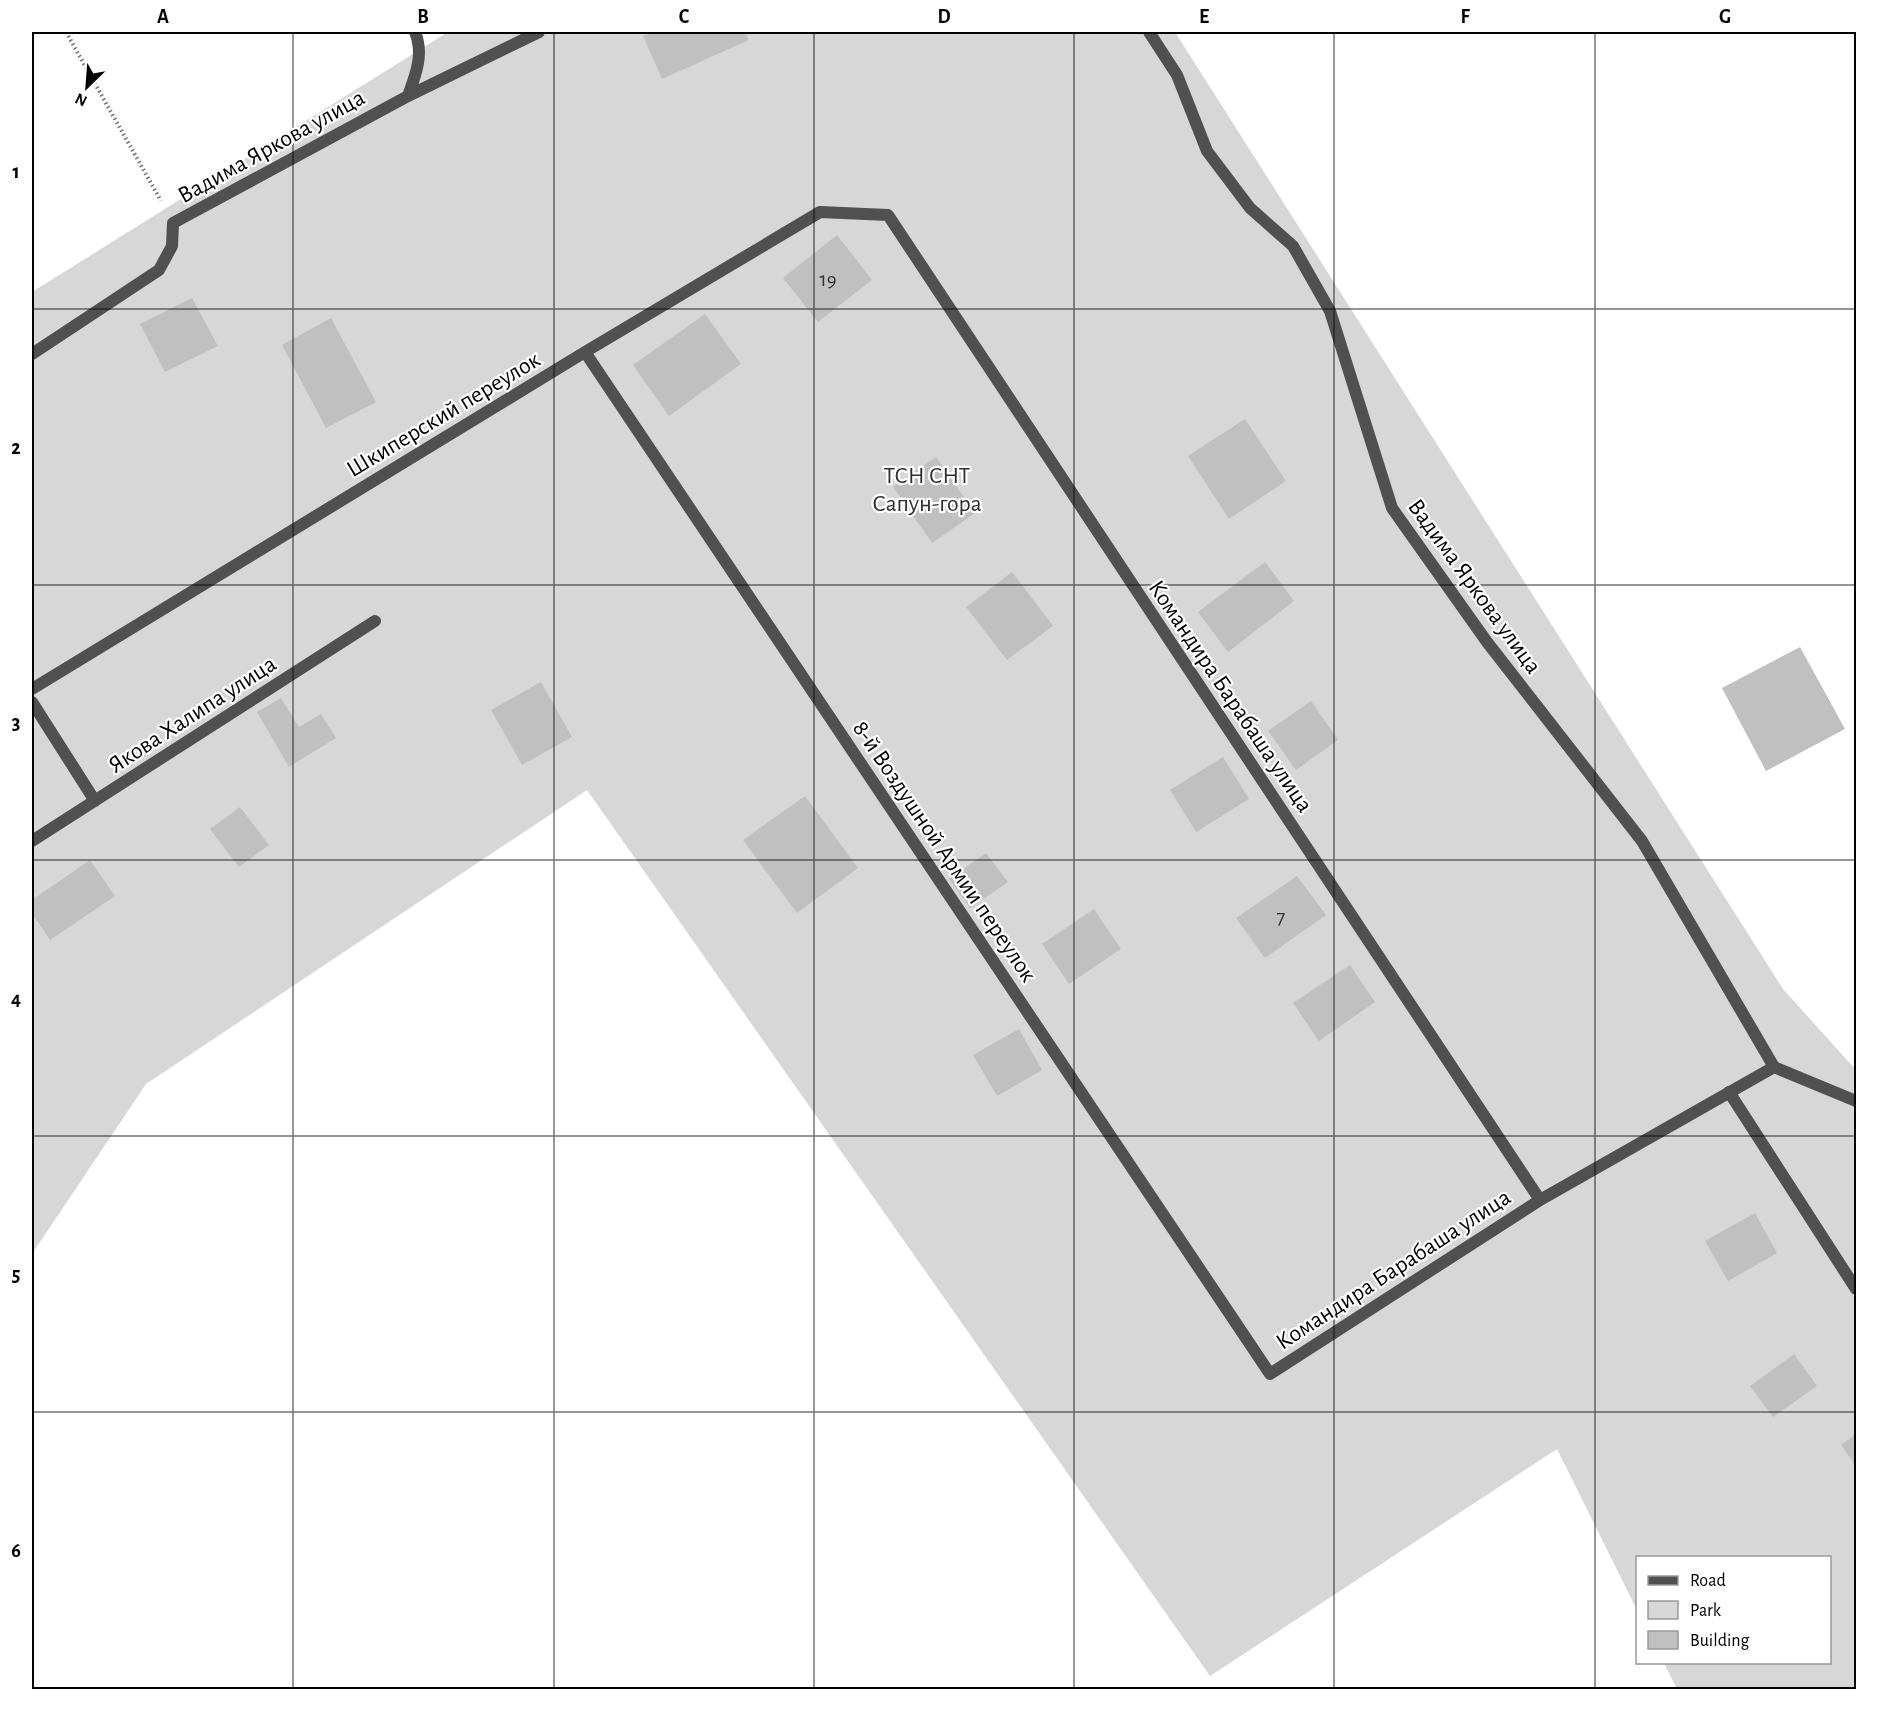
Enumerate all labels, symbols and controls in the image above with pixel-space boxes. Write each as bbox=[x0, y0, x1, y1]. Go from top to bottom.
text: A bbox=[157, 7, 169, 27]
text: B bbox=[417, 7, 429, 27]
text: C bbox=[679, 7, 690, 27]
text: D bbox=[937, 7, 951, 27]
text: E bbox=[1199, 7, 1209, 27]
text: F bbox=[1460, 7, 1470, 27]
text: G bbox=[1719, 7, 1731, 27]
north arrow bbox=[57, 57, 117, 117]
street label: Вадима Яркова улица bbox=[174, 86, 369, 208]
text: N bbox=[73, 90, 90, 109]
text: 1 bbox=[12, 162, 20, 182]
house number: 19 bbox=[819, 269, 837, 290]
street label: Шкиперский переулок bbox=[343, 348, 544, 482]
text: 2 bbox=[11, 438, 21, 458]
park label: ТСН СНТ Сапун-гора bbox=[872, 464, 982, 516]
street label: Вадима Яркова улица bbox=[1403, 495, 1545, 678]
street label: Командира Барабаша улица bbox=[1144, 576, 1317, 817]
street label: Якова Халипа улица bbox=[104, 652, 281, 778]
text: 3 bbox=[12, 713, 20, 733]
street label: 8-й Воздушной Армии переулок bbox=[848, 717, 1041, 986]
house number: 7 bbox=[1277, 907, 1286, 928]
text: 4 bbox=[11, 989, 21, 1009]
street label: Командира Барабаша улица bbox=[1272, 1185, 1515, 1355]
text: 5 bbox=[12, 1265, 20, 1285]
text: 6 bbox=[11, 1541, 21, 1561]
legend bbox=[1636, 1556, 1831, 1664]
text: Road bbox=[1690, 1572, 1726, 1590]
text: Park bbox=[1690, 1602, 1722, 1620]
text: Building bbox=[1690, 1632, 1750, 1650]

